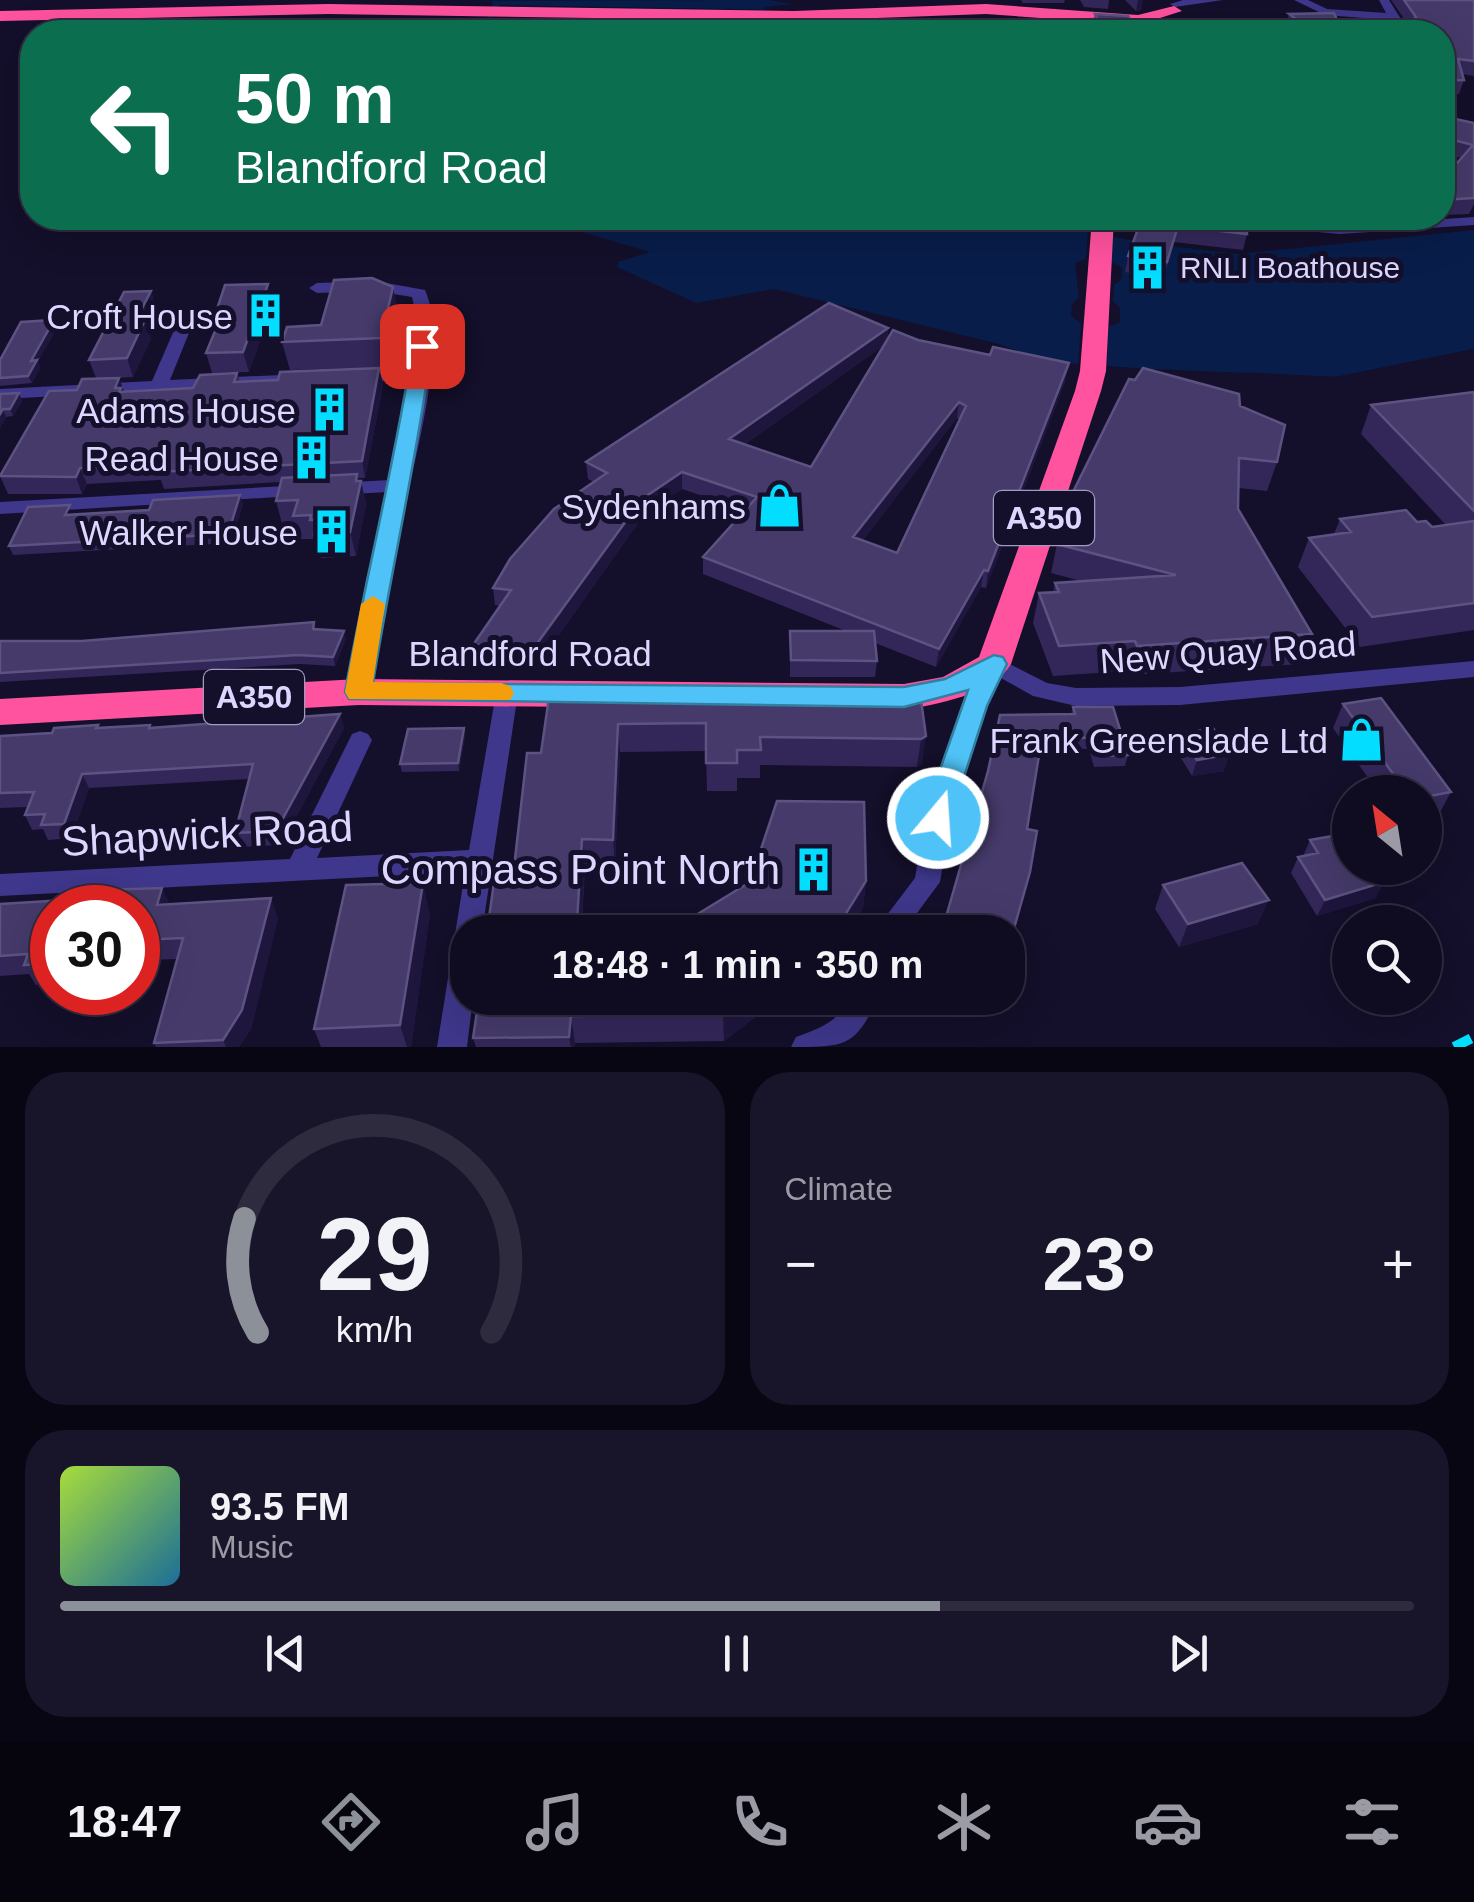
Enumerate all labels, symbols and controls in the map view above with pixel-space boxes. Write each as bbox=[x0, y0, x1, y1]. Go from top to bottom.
icon: left bbox=[70, 60, 200, 190]
text: 50 m bbox=[235, 60, 395, 138]
text: Blandford Road bbox=[235, 142, 548, 193]
building icon: RNLI Boathouse bbox=[1123, 243, 1171, 291]
place label: RNLI Boathouse bbox=[1180, 251, 1400, 284]
building icon: Croft House bbox=[242, 292, 290, 340]
place label: Croft House bbox=[46, 297, 233, 336]
pin bbox=[380, 304, 465, 389]
icon: arrive bbox=[395, 319, 450, 374]
building icon: Adams House bbox=[305, 386, 353, 434]
place label: Adams House bbox=[76, 391, 296, 430]
building icon: Read House bbox=[288, 434, 336, 482]
place label: Read House bbox=[84, 439, 279, 478]
shop icon: Sydenhams bbox=[755, 482, 803, 530]
place label: Sydenhams bbox=[561, 487, 746, 526]
road number: A350 bbox=[994, 491, 1094, 545]
building icon: Walker House bbox=[307, 508, 355, 556]
place label: Walker House bbox=[80, 513, 298, 552]
street label: New Quay Road bbox=[1099, 624, 1357, 680]
street label: Blandford Road bbox=[408, 634, 652, 673]
road number: A350 bbox=[204, 670, 304, 724]
shop icon: Frank Greenslade Ltd bbox=[1337, 716, 1385, 764]
place label: Frank Greenslade Ltd bbox=[989, 721, 1328, 760]
position arrow bbox=[886, 766, 990, 870]
north arrow bbox=[1332, 775, 1442, 885]
map controls bbox=[1332, 775, 1442, 1015]
street label: Shapwick Road bbox=[60, 803, 354, 865]
building icon: Compass Point North bbox=[789, 845, 837, 893]
place label: Compass Point North bbox=[381, 846, 780, 893]
speed limit sign: 30 bbox=[30, 885, 160, 1015]
button: search bbox=[1332, 905, 1442, 1015]
text: 18:48 · 1 min · 350 m bbox=[552, 944, 923, 986]
text: Climate bbox=[785, 1171, 893, 1207]
text: 29 bbox=[317, 1196, 433, 1312]
text: 23° bbox=[1043, 1222, 1156, 1306]
text: − bbox=[785, 1233, 817, 1295]
text: + bbox=[1382, 1233, 1414, 1295]
text: km/h bbox=[336, 1310, 413, 1350]
text: 93.5 FM bbox=[210, 1486, 349, 1528]
text: Music bbox=[210, 1529, 294, 1565]
icon: previous bbox=[258, 1626, 313, 1681]
icon: pause bbox=[709, 1626, 764, 1681]
icon: next bbox=[1161, 1626, 1216, 1681]
icon: directions bbox=[316, 1787, 386, 1857]
icon: music bbox=[520, 1787, 590, 1857]
icon: phone bbox=[725, 1787, 795, 1857]
icon: climate bbox=[929, 1787, 999, 1857]
icon: car bbox=[1133, 1787, 1203, 1857]
icon: filters bbox=[1337, 1787, 1407, 1857]
text: 18:47 bbox=[67, 1796, 182, 1847]

